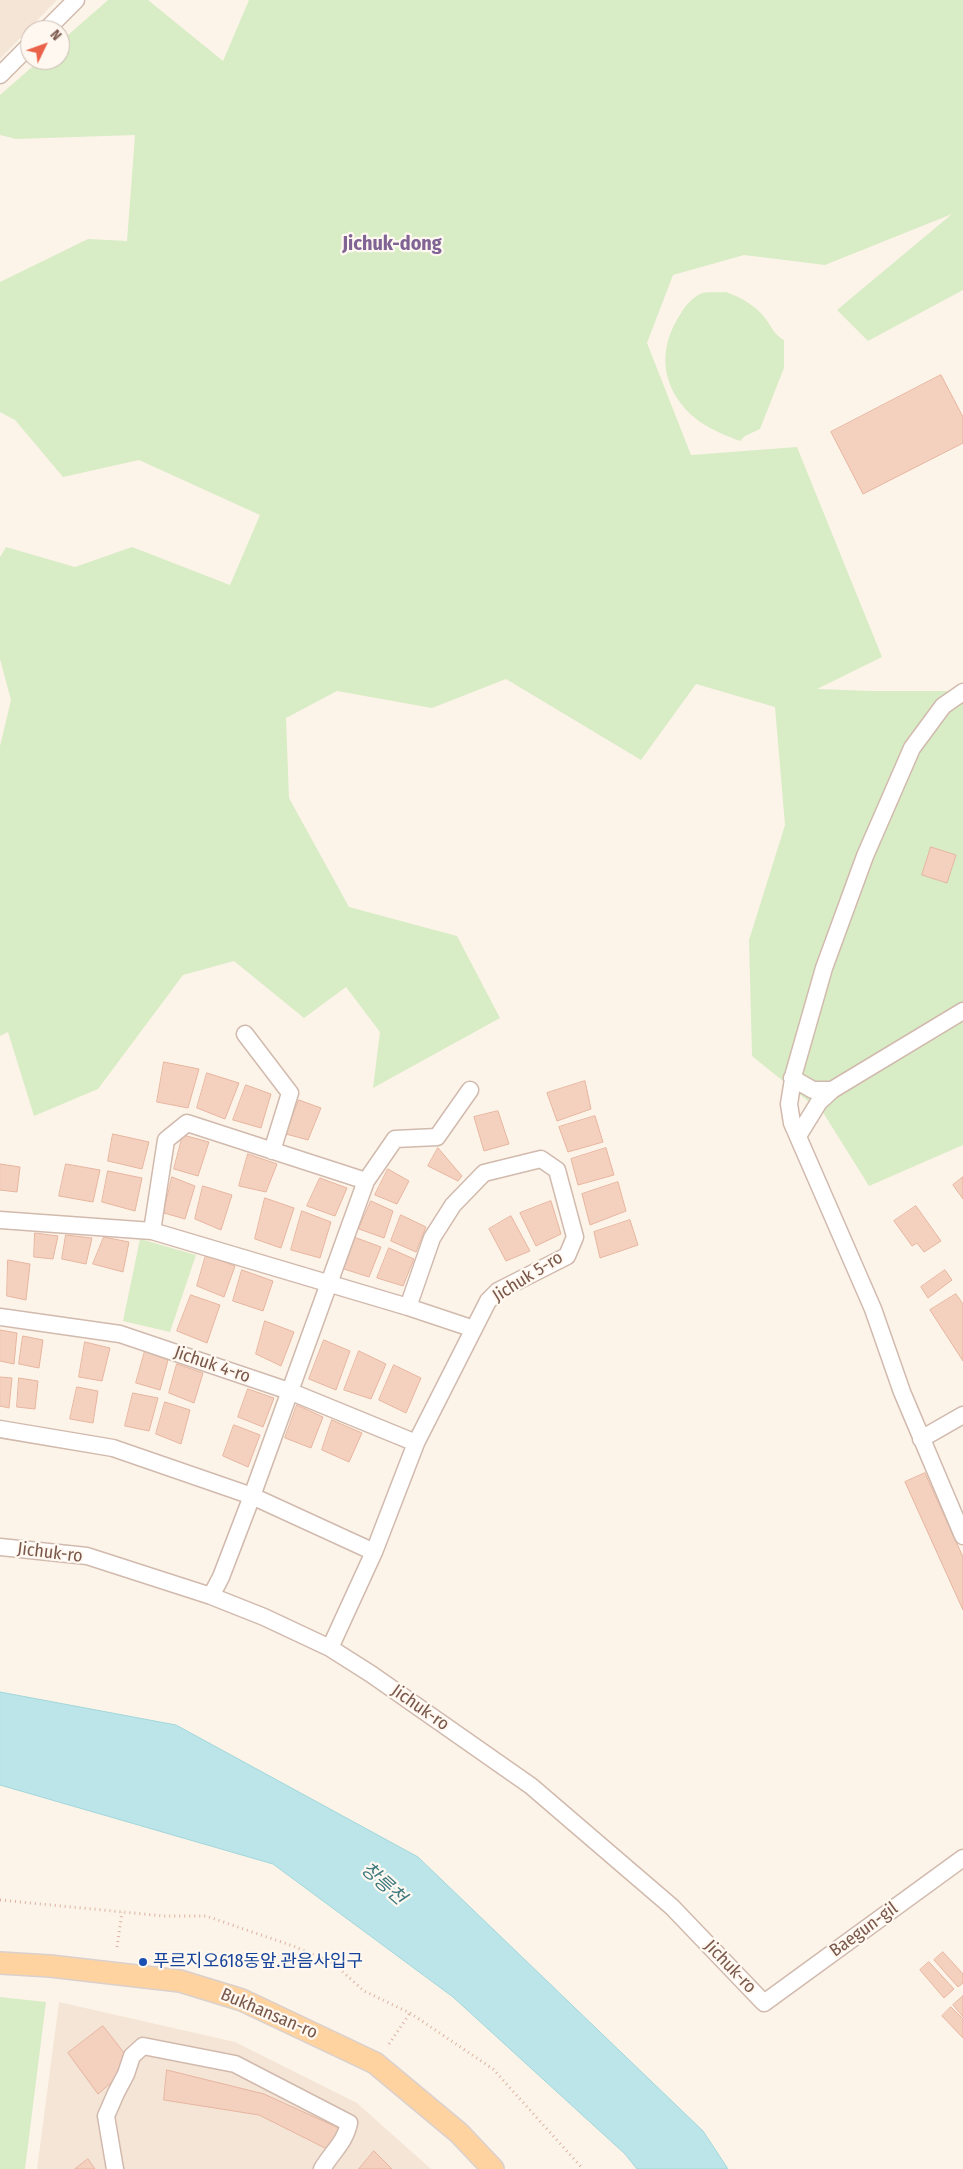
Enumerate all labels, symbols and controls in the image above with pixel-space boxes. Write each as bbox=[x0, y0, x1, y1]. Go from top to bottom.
north arrow bbox=[20, 20, 70, 70]
text: N bbox=[47, 26, 65, 44]
district label: Jichuk-dong bbox=[342, 232, 442, 256]
street label: Jichuk 5-ro bbox=[489, 1247, 567, 1307]
street label: Jichuk 4-ro bbox=[171, 1342, 253, 1388]
street label: Jichuk-ro bbox=[16, 1538, 84, 1568]
street label: Jichuk-ro bbox=[387, 1680, 453, 1736]
water label: 창릉천 bbox=[356, 1858, 410, 1910]
street label: Baegun-gil bbox=[826, 1898, 902, 1962]
street label: Jichuk-ro bbox=[699, 1936, 761, 1998]
place label: 푸르지오618동앞.관음사입구 bbox=[153, 1951, 363, 1973]
marker: 푸르지오618동앞.관음사입구 bbox=[137, 1956, 149, 1968]
street label: Bukhansan-ro bbox=[217, 1984, 321, 2044]

